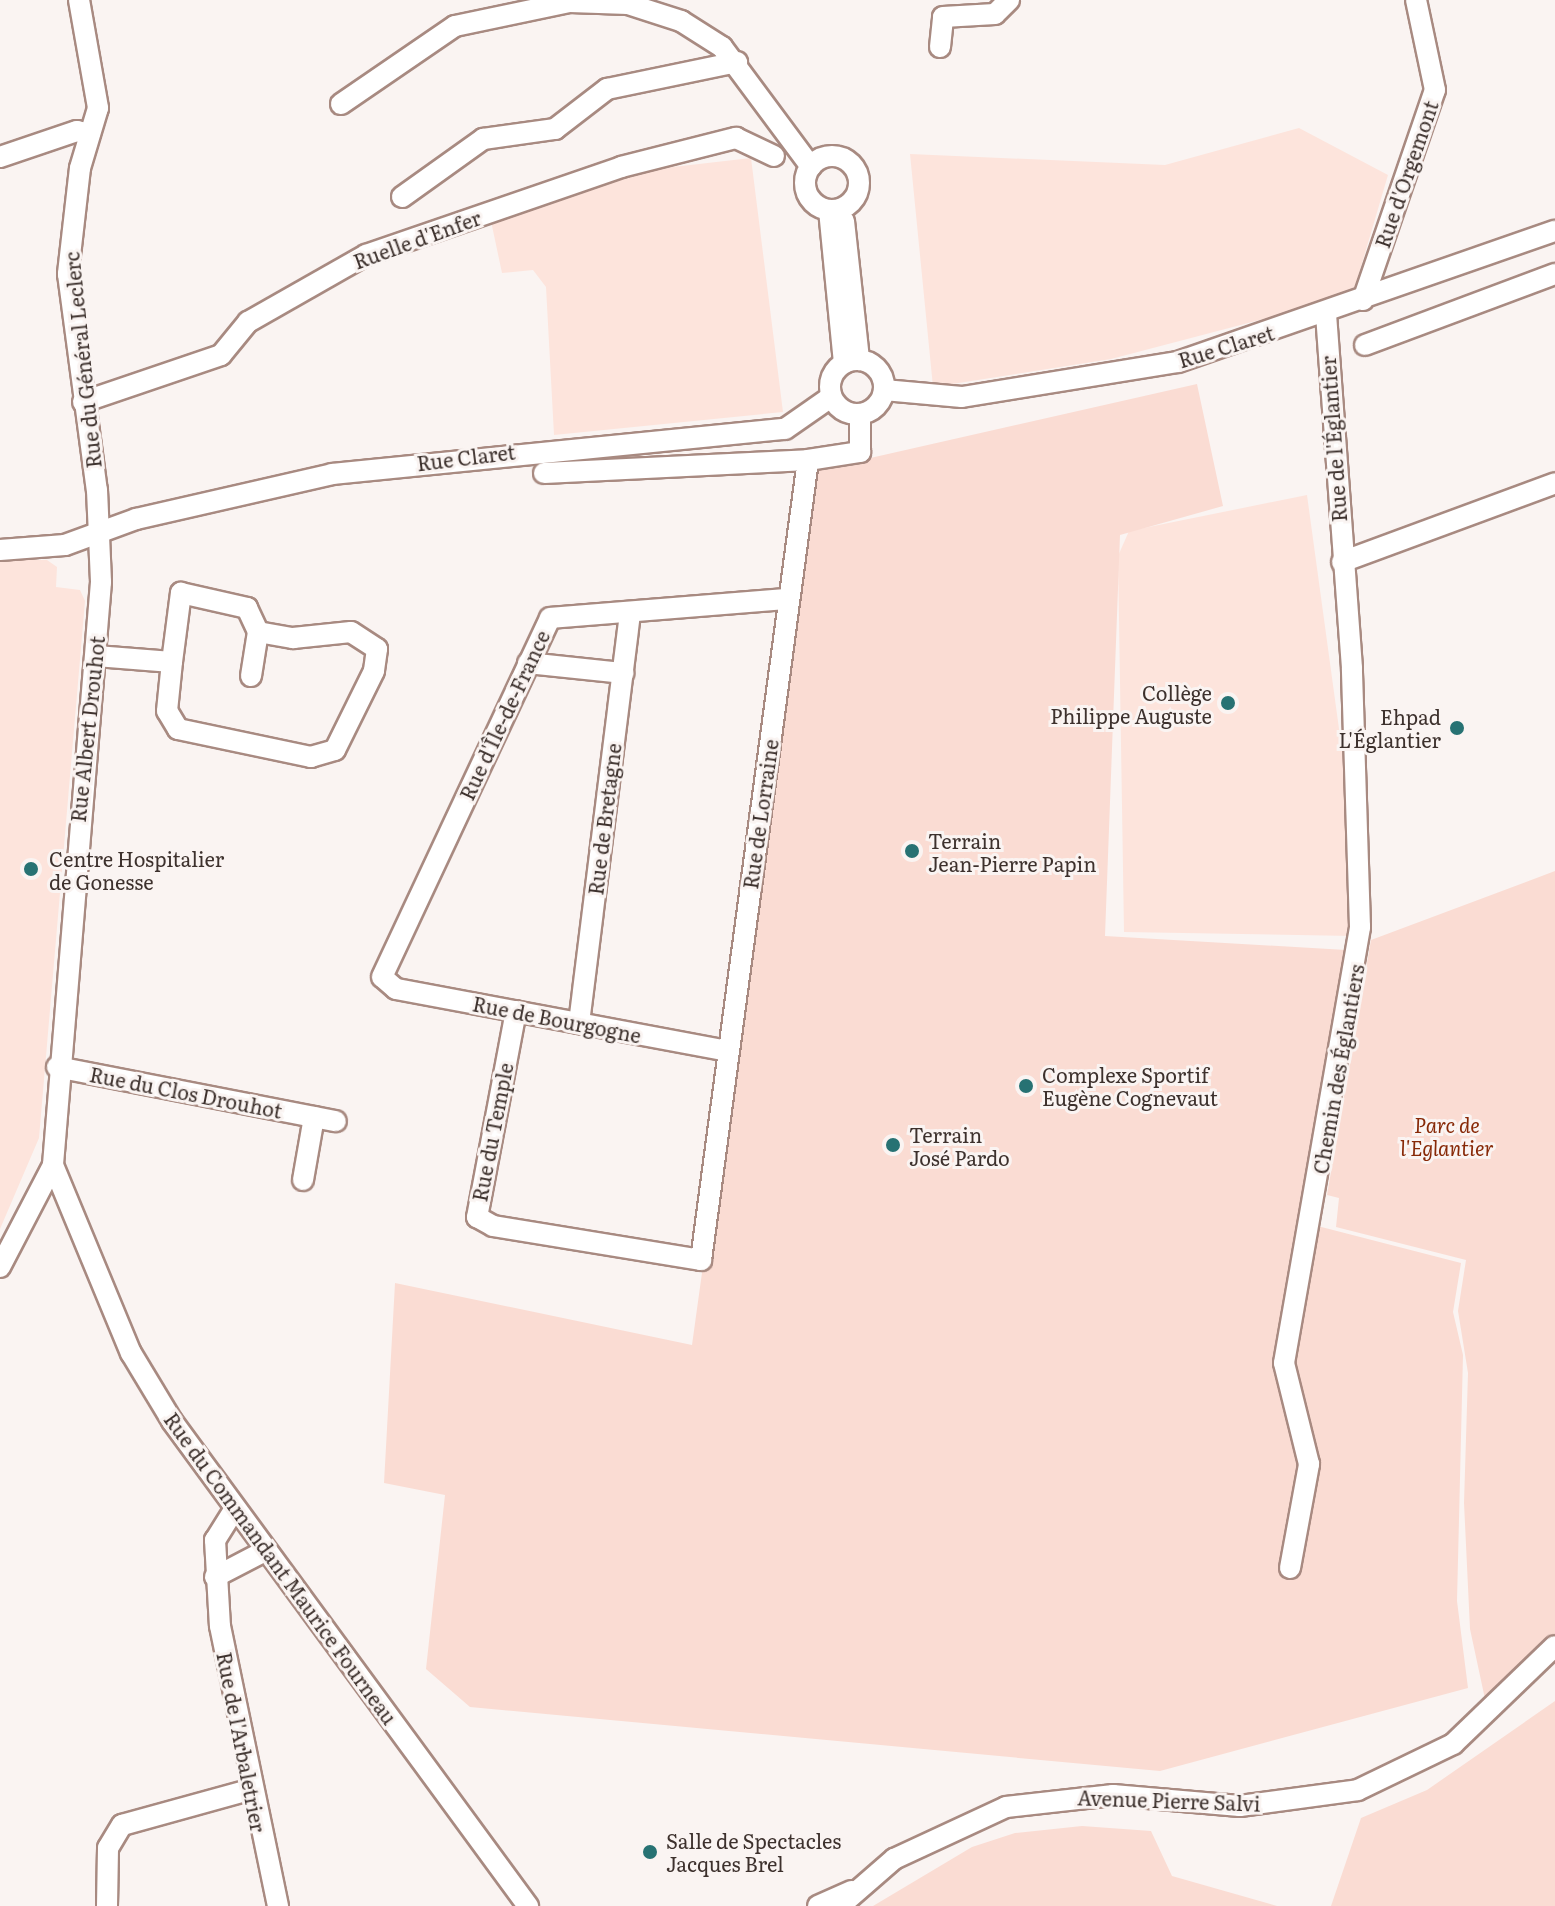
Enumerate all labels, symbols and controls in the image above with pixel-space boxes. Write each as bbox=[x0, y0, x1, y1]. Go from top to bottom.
street label: Rue d'Orgemont bbox=[1370, 97, 1442, 251]
street label: Ruelle d'Enfer bbox=[350, 205, 484, 273]
street label: Rue du Général Leclerc bbox=[59, 251, 105, 469]
street label: Rue Claret bbox=[1175, 320, 1277, 372]
street label: Rue de l'Églantier bbox=[1315, 355, 1351, 523]
street label: Rue Claret bbox=[415, 439, 517, 475]
street label: Rue d'Île-de-France bbox=[454, 626, 554, 804]
street label: Rue Albert Drouhot bbox=[65, 635, 109, 823]
place label: Collège Philippe Auguste bbox=[1050, 680, 1212, 727]
marker: Collège Philippe Auguste bbox=[1219, 694, 1237, 712]
place label: Ehpad L'Églantier bbox=[1339, 704, 1441, 751]
marker: Ehpad L'Églantier bbox=[1448, 719, 1466, 737]
street label: Rue de Lorraine bbox=[738, 737, 782, 891]
street label: Rue de Bretagne bbox=[583, 742, 625, 896]
place label: Terrain Jean-Pierre Papin bbox=[928, 828, 1096, 875]
marker: Terrain Jean-Pierre Papin bbox=[903, 842, 921, 860]
place label: Centre Hospitalier de Gonesse bbox=[49, 846, 224, 893]
marker: Centre Hospitalier de Gonesse bbox=[20, 858, 42, 880]
street label: Chemin des Églantiers bbox=[1308, 962, 1368, 1176]
street label: Rue de Bourgogne bbox=[471, 991, 643, 1047]
street label: Rue du Temple bbox=[467, 1061, 517, 1203]
street label: Rue du Clos Drouhot bbox=[88, 1062, 284, 1122]
place label: Complexe Sportif Eugène Cognevaut bbox=[1042, 1062, 1218, 1109]
marker: Complexe Sportif Eugène Cognevaut bbox=[1017, 1077, 1035, 1095]
park label: Parc de l'Eglantier bbox=[1400, 1113, 1494, 1160]
place label: Terrain José Pardo bbox=[909, 1122, 1010, 1169]
marker: Terrain José Pardo bbox=[884, 1136, 902, 1154]
street label: Rue du Commandant Maurice Fourneau bbox=[160, 1408, 402, 1728]
street label: Rue de l'Arbaletrier bbox=[213, 1650, 271, 1834]
street label: Avenue Pierre Salvi bbox=[1077, 1785, 1261, 1815]
place label: Salle de Spectacles Jacques Brel bbox=[666, 1828, 841, 1875]
marker: Salle de Spectacles Jacques Brel bbox=[641, 1843, 659, 1861]

